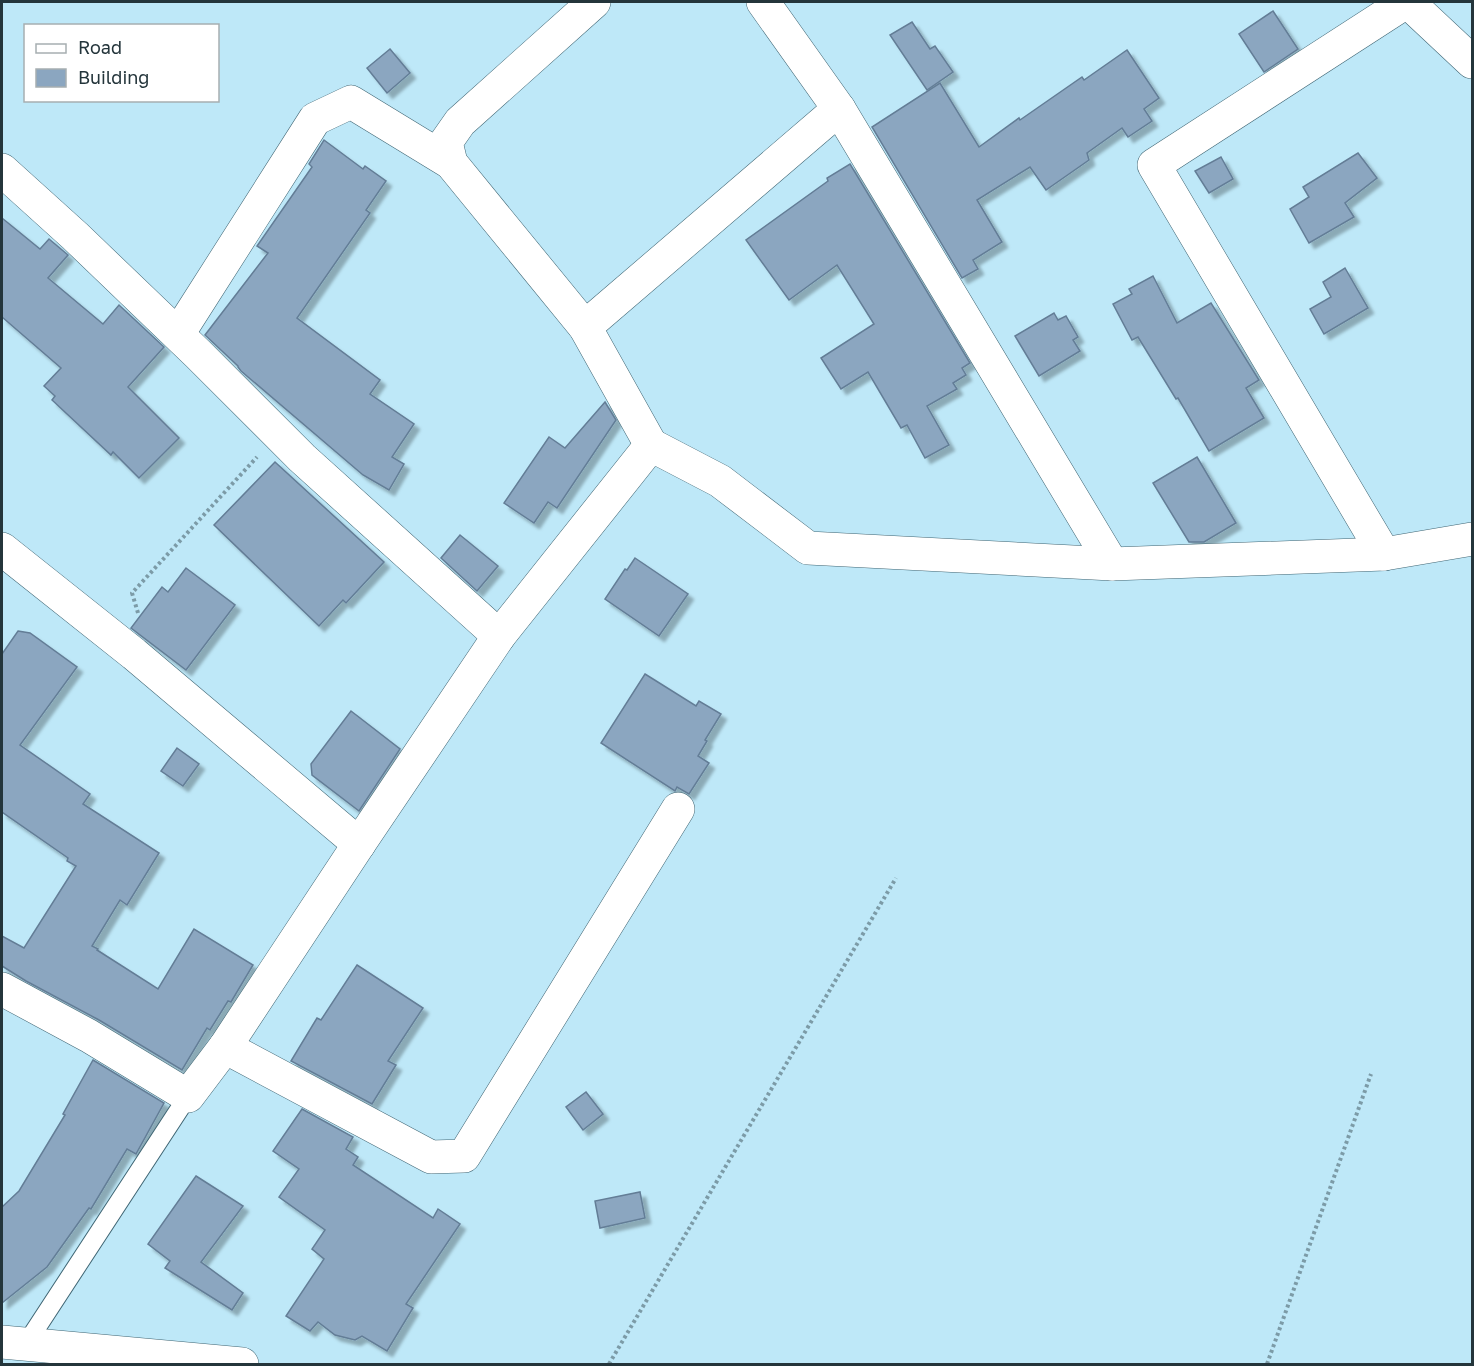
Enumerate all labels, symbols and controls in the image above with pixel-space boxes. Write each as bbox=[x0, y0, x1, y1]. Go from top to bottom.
legend bbox=[24, 24, 219, 102]
text: Road bbox=[78, 36, 122, 58]
text: Building bbox=[78, 66, 149, 88]

